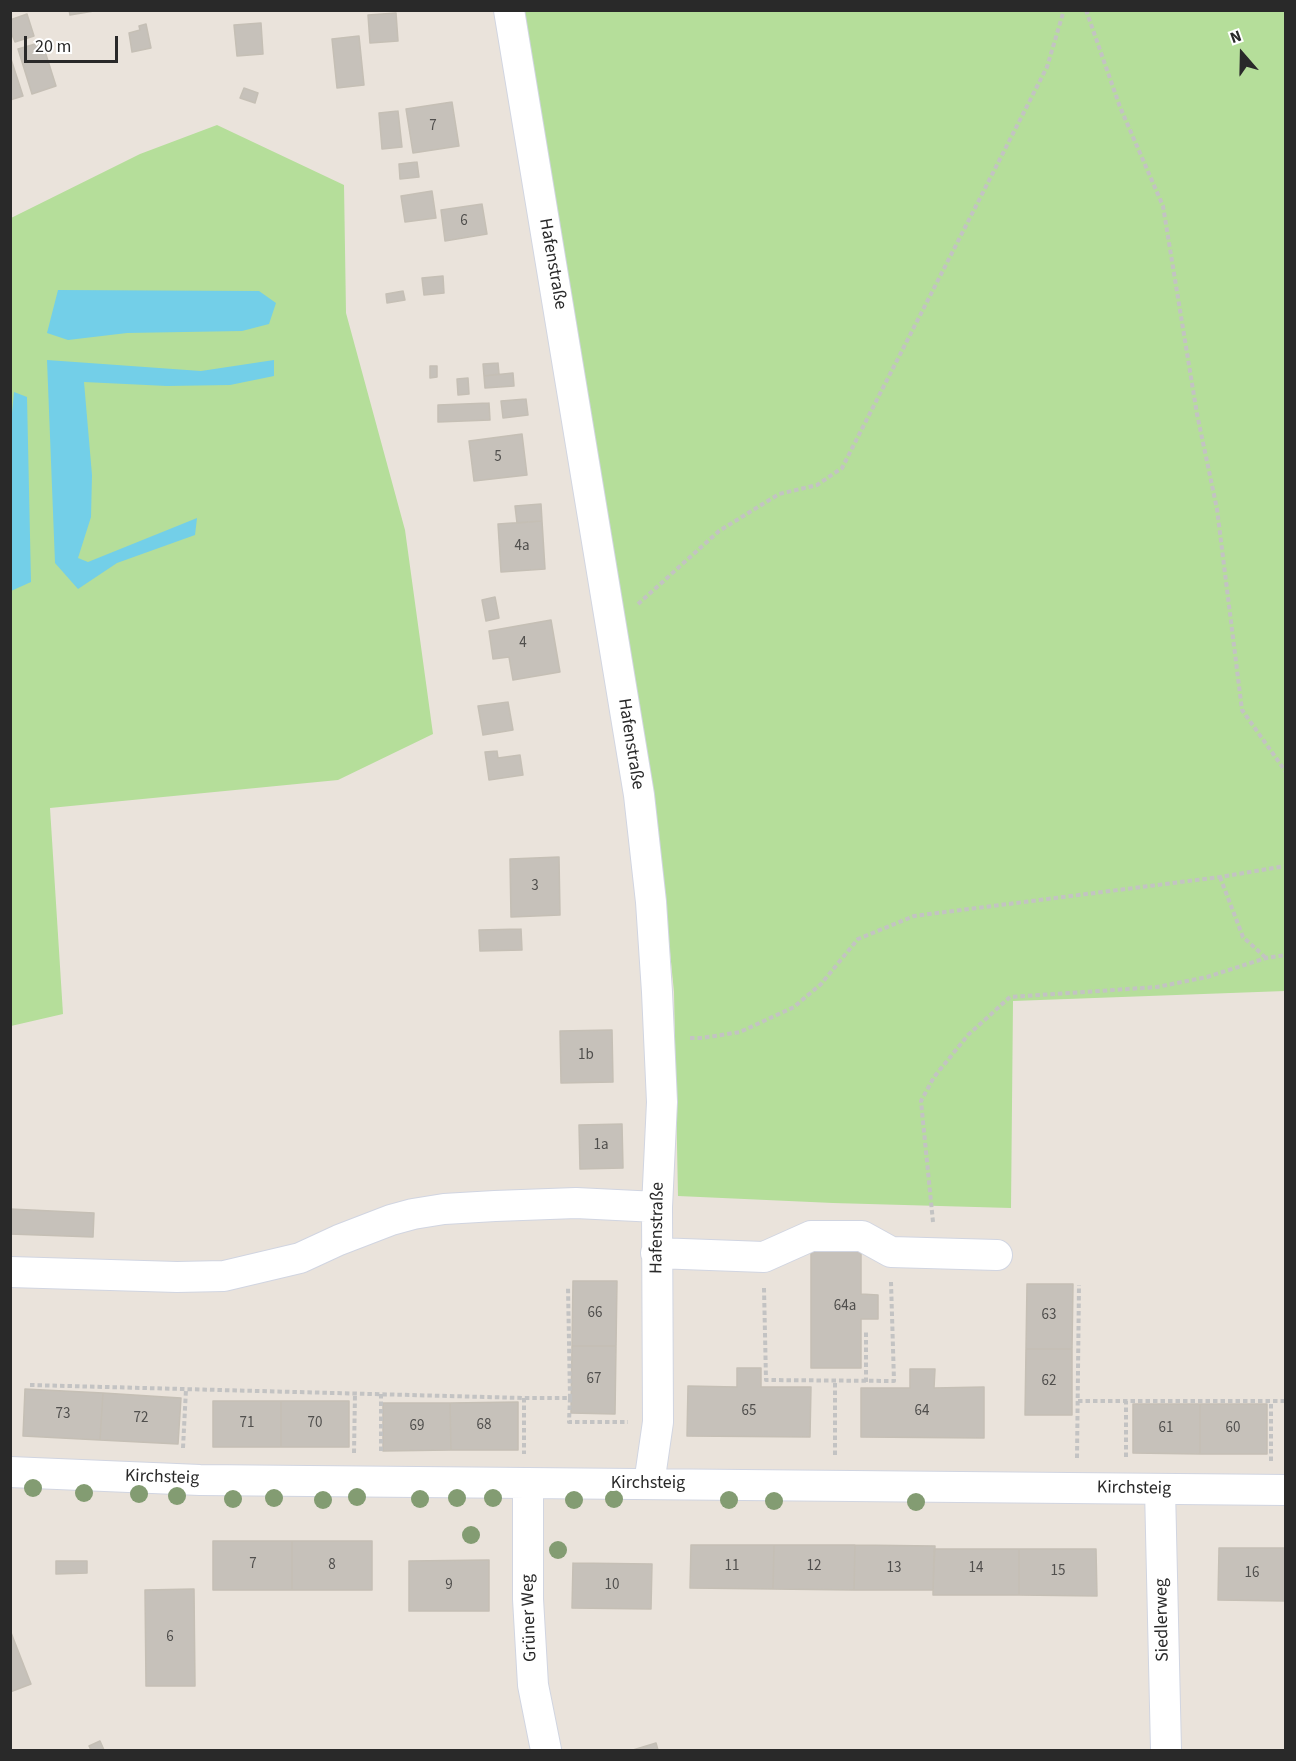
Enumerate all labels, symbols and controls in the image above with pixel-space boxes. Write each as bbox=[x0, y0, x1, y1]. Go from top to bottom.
scale bar bbox=[27, 24, 122, 62]
north arrow bbox=[1212, 24, 1272, 84]
text: N bbox=[1227, 25, 1245, 49]
text: 20 m bbox=[35, 34, 71, 59]
house number: 7 bbox=[429, 118, 437, 136]
house number: 6 bbox=[460, 213, 468, 231]
street label: Hafenstraße bbox=[533, 217, 571, 311]
house number: 5 bbox=[494, 449, 502, 467]
house number: 4a bbox=[514, 538, 530, 556]
house number: 4 bbox=[519, 635, 527, 653]
street label: Hafenstraße bbox=[612, 697, 648, 791]
house number: 3 bbox=[531, 878, 539, 896]
house number: 1b bbox=[578, 1047, 594, 1065]
house number: 1a bbox=[593, 1137, 609, 1155]
street label: Hafenstraße bbox=[646, 1182, 670, 1274]
house number: 64a bbox=[834, 1298, 856, 1316]
house number: 66 bbox=[588, 1305, 602, 1323]
house number: 63 bbox=[1042, 1307, 1056, 1325]
house number: 67 bbox=[587, 1371, 601, 1389]
house number: 62 bbox=[1042, 1373, 1056, 1391]
house number: 65 bbox=[742, 1403, 756, 1421]
house number: 64 bbox=[915, 1403, 929, 1421]
house number: 73 bbox=[56, 1406, 70, 1424]
house number: 72 bbox=[134, 1410, 148, 1428]
house number: 71 bbox=[240, 1415, 254, 1433]
house number: 70 bbox=[308, 1415, 322, 1433]
house number: 68 bbox=[477, 1417, 491, 1435]
house number: 69 bbox=[410, 1418, 424, 1436]
house number: 61 bbox=[1159, 1420, 1173, 1438]
house number: 60 bbox=[1226, 1420, 1240, 1438]
street label: Kirchsteig bbox=[124, 1466, 200, 1490]
street label: Kirchsteig bbox=[611, 1473, 685, 1495]
street label: Kirchsteig bbox=[1097, 1478, 1171, 1500]
house number: 7 bbox=[249, 1556, 257, 1574]
house number: 8 bbox=[328, 1557, 336, 1575]
house number: 11 bbox=[725, 1558, 739, 1576]
house number: 12 bbox=[807, 1558, 821, 1576]
house number: 13 bbox=[887, 1560, 901, 1578]
house number: 14 bbox=[969, 1560, 983, 1578]
house number: 15 bbox=[1051, 1563, 1065, 1581]
house number: 16 bbox=[1245, 1565, 1259, 1583]
street label: Grüner Weg bbox=[518, 1574, 542, 1662]
house number: 9 bbox=[445, 1577, 453, 1595]
house number: 10 bbox=[605, 1577, 619, 1595]
street label: Siedlerweg bbox=[1151, 1578, 1175, 1662]
house number: 6 bbox=[166, 1629, 174, 1647]

